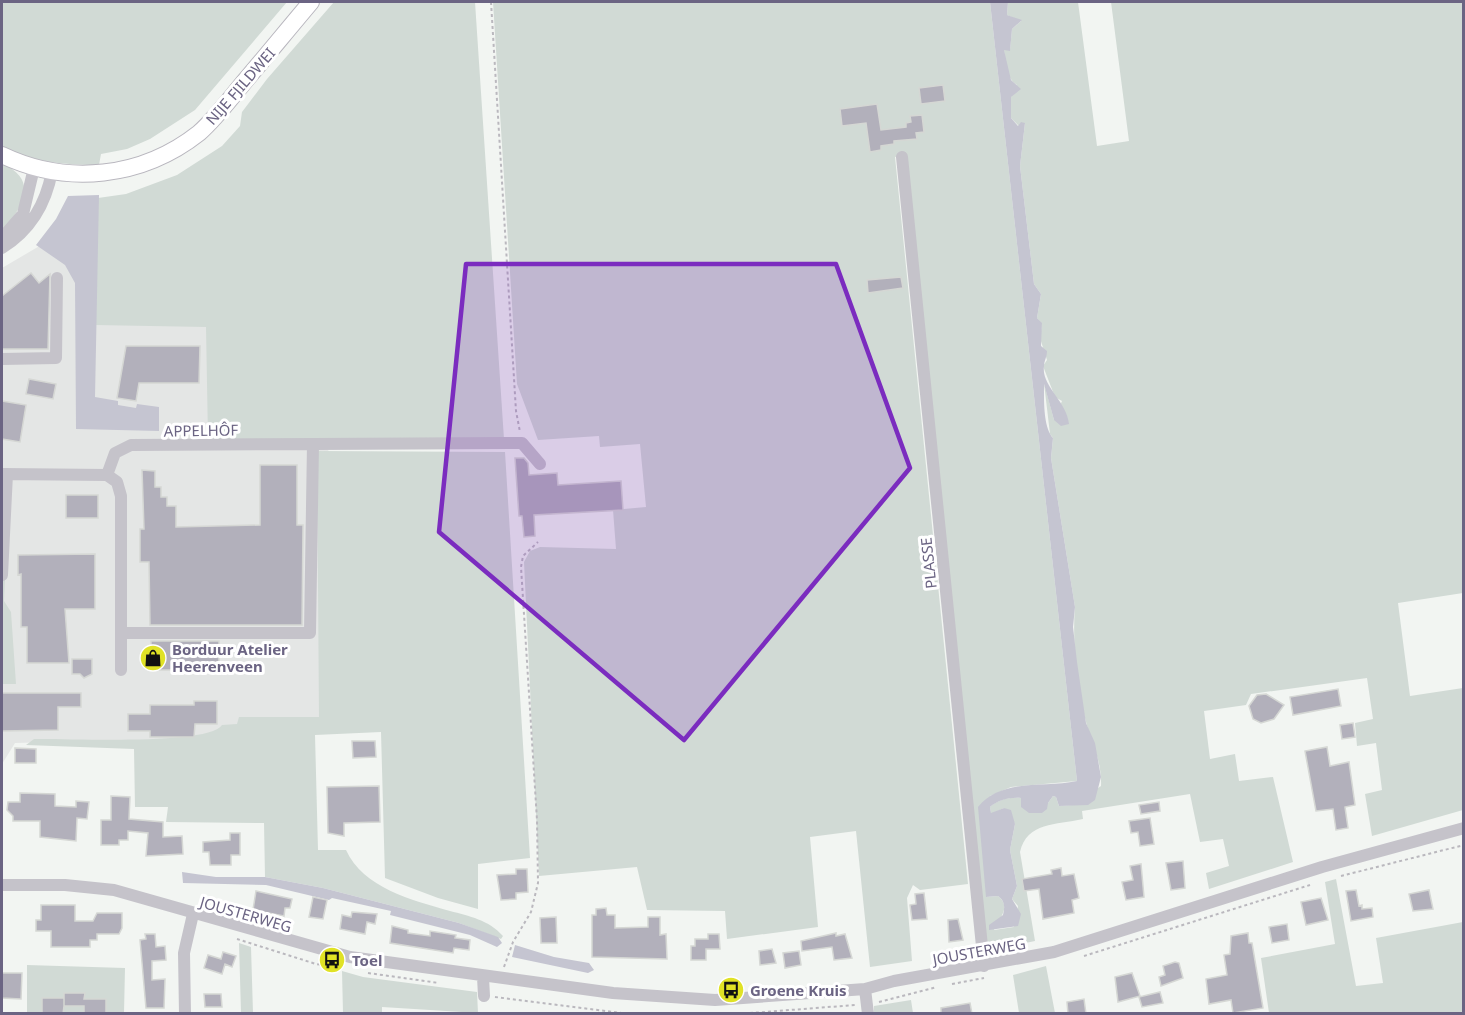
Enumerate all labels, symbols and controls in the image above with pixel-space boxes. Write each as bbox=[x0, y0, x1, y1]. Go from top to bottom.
street label: NIJE FJILDWEI bbox=[201, 43, 279, 129]
street label: APPELHÔF bbox=[164, 419, 239, 441]
street label: PLASSE bbox=[915, 536, 941, 590]
place label: Borduur Atelier Heerenveen bbox=[172, 639, 288, 676]
shop icon: Borduur Atelier Heerenveen bbox=[138, 643, 168, 673]
street label: JOUSTERWEG bbox=[196, 891, 294, 937]
street label: JOUSTERWEG bbox=[929, 933, 1027, 969]
bus stop icon: Toel bbox=[317, 945, 347, 975]
place label: Toel bbox=[352, 950, 382, 970]
bus stop icon: Groene Kruis bbox=[716, 975, 746, 1005]
place label: Groene Kruis bbox=[750, 980, 847, 1000]

